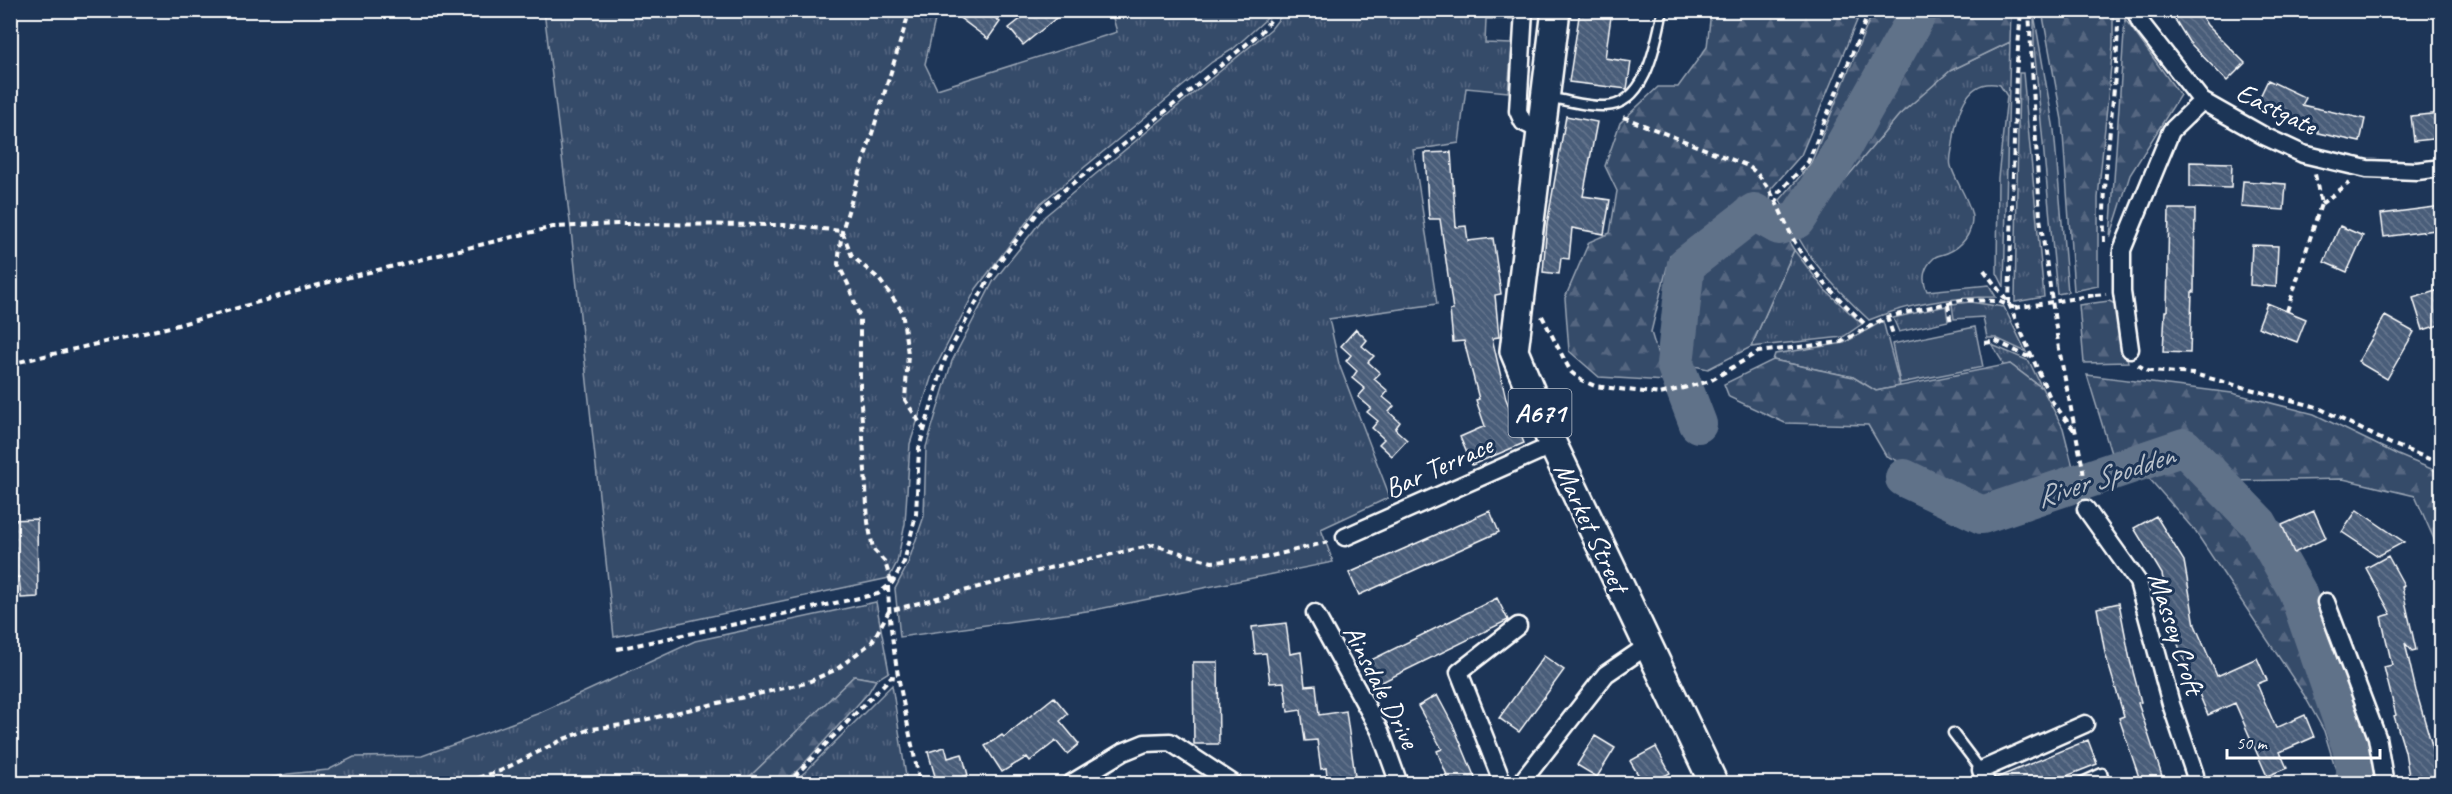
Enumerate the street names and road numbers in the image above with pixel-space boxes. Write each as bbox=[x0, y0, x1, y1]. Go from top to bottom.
street label: Eastgate bbox=[2231, 74, 2325, 144]
road number: A671 bbox=[1508, 389, 1572, 437]
street label: Bar Terrace bbox=[1379, 426, 1499, 506]
street label: Market Street bbox=[1546, 457, 1638, 601]
street label: Massey Croft bbox=[2140, 568, 2214, 701]
street label: Ainsdale Drive bbox=[1336, 619, 1428, 756]

